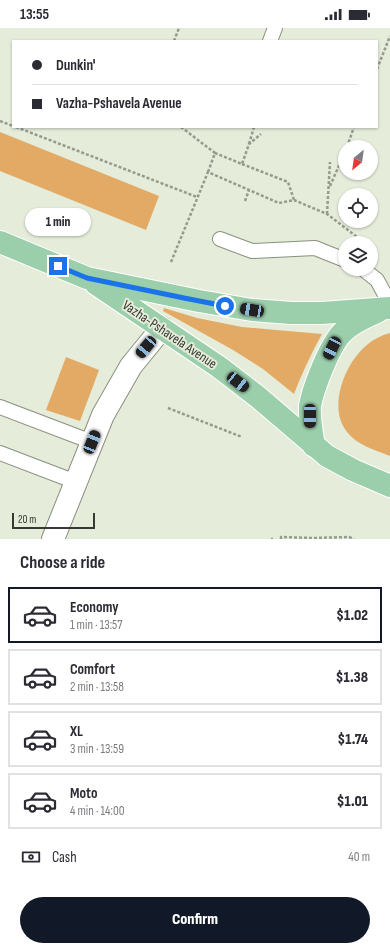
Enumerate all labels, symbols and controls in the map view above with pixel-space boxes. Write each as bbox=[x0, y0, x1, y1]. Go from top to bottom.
text: 13:55 bbox=[20, 5, 49, 24]
text: Dunkin' bbox=[56, 56, 95, 75]
text: Vazha-Pshavela Avenue bbox=[56, 94, 182, 113]
north arrow bbox=[338, 140, 378, 180]
map controls bbox=[338, 140, 378, 276]
button: locate bbox=[338, 188, 378, 228]
callout: 1 min bbox=[25, 208, 91, 236]
text: 1 min bbox=[46, 214, 70, 230]
button: layers bbox=[338, 236, 378, 276]
route end bbox=[49, 257, 67, 275]
street label: Vazha-Pshavela Avenue bbox=[119, 296, 220, 372]
route start bbox=[216, 297, 234, 315]
car bbox=[239, 302, 265, 318]
car bbox=[134, 334, 158, 360]
car bbox=[321, 335, 343, 361]
car bbox=[225, 370, 251, 394]
car bbox=[304, 404, 316, 428]
car bbox=[82, 429, 102, 455]
scale bar bbox=[12, 511, 95, 530]
text: 20 m bbox=[18, 513, 36, 526]
text: Choose a ride bbox=[20, 552, 105, 573]
icon: car bbox=[22, 597, 58, 633]
text: Economy bbox=[70, 598, 119, 617]
text: $1.02 bbox=[336, 606, 368, 625]
text: 1 min · 13:57 bbox=[70, 617, 122, 633]
icon: car bbox=[22, 659, 58, 695]
text: Comfort bbox=[70, 660, 115, 679]
text: $1.38 bbox=[336, 668, 368, 687]
text: 2 min · 13:58 bbox=[70, 679, 124, 695]
icon: car bbox=[22, 721, 58, 757]
text: XL bbox=[70, 722, 83, 741]
text: $1.74 bbox=[338, 730, 368, 749]
text: 3 min · 13:59 bbox=[70, 741, 124, 757]
icon: car bbox=[22, 783, 58, 819]
text: Moto bbox=[70, 784, 97, 803]
text: $1.01 bbox=[337, 792, 368, 811]
text: 4 min · 14:00 bbox=[70, 803, 125, 819]
icon: cash bbox=[20, 846, 42, 868]
text: Cash bbox=[52, 848, 77, 867]
text: 40 m bbox=[348, 849, 370, 865]
button: Confirm bbox=[20, 897, 370, 943]

